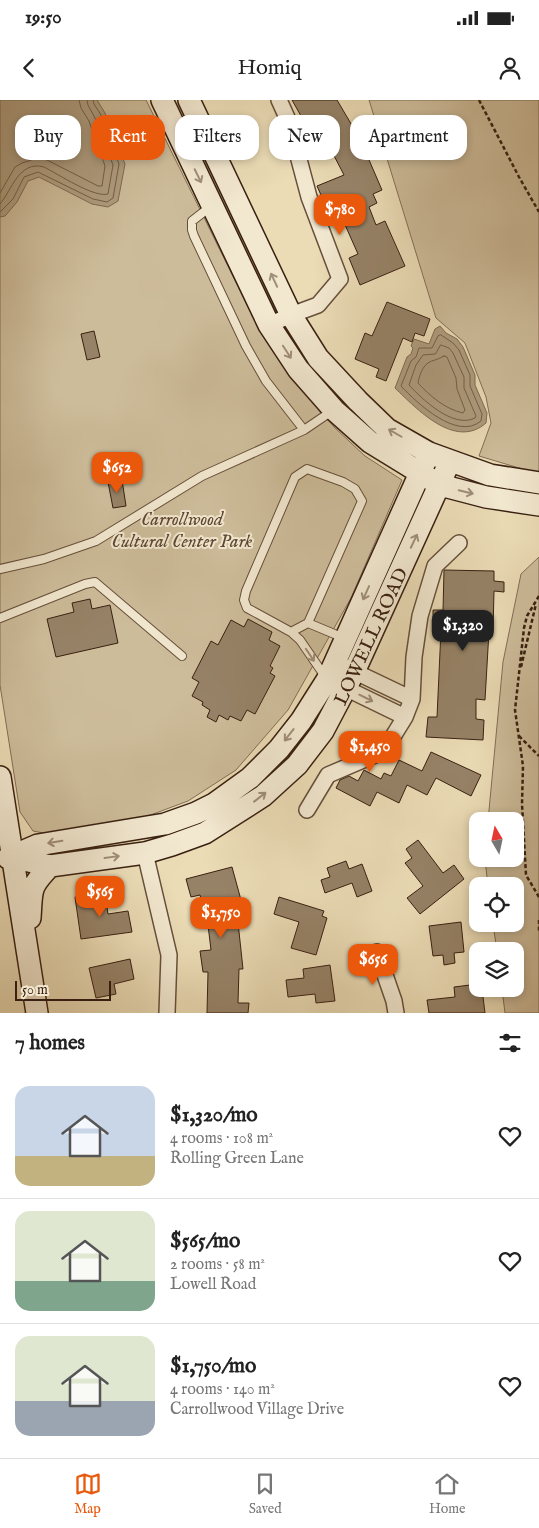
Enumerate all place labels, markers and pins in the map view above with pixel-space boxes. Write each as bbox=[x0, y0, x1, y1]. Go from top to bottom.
pin: $780 bbox=[310, 194, 370, 236]
pin: $652 bbox=[87, 452, 147, 494]
pin: $1,320 bbox=[422, 610, 504, 652]
pin: $1,450 bbox=[329, 730, 411, 773]
pin: $565 bbox=[70, 876, 130, 918]
pin: $1,750 bbox=[180, 896, 262, 939]
pin: $656 bbox=[343, 944, 403, 986]

